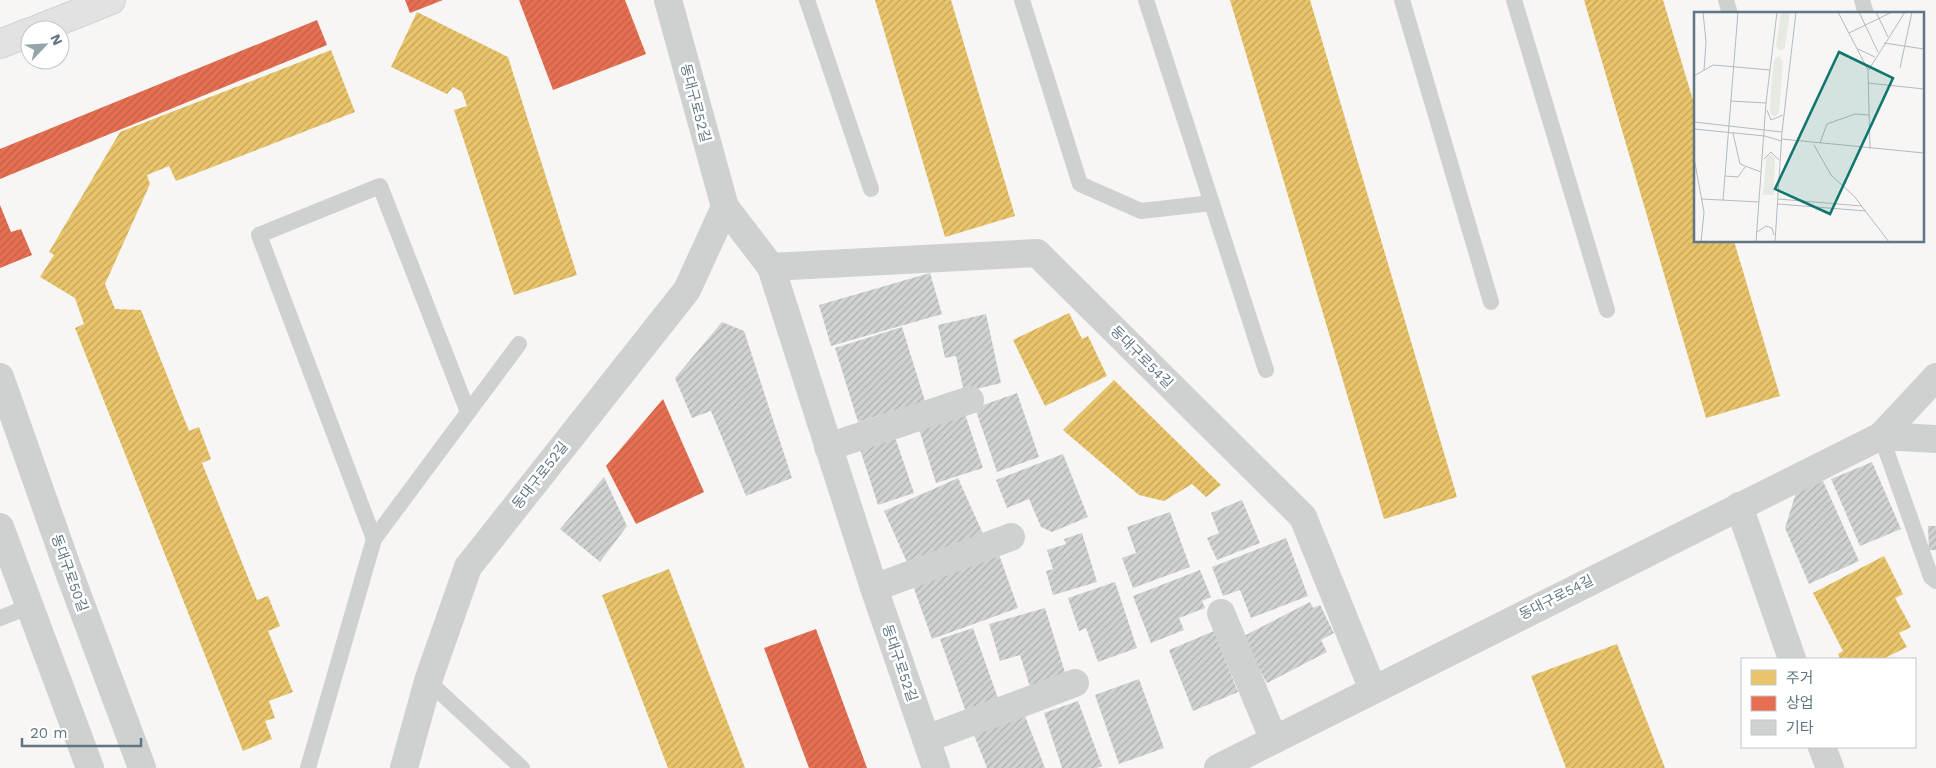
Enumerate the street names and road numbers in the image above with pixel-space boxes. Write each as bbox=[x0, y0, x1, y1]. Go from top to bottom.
street label: 동대구로52길 bbox=[678, 62, 714, 144]
street label: 동대구로54길 bbox=[1108, 323, 1176, 391]
street label: 동대구로52길 bbox=[509, 438, 571, 512]
street label: 동대구로50길 bbox=[49, 532, 91, 614]
street label: 동대구로54길 bbox=[1516, 571, 1596, 623]
street label: 동대구로52길 bbox=[879, 622, 921, 704]

